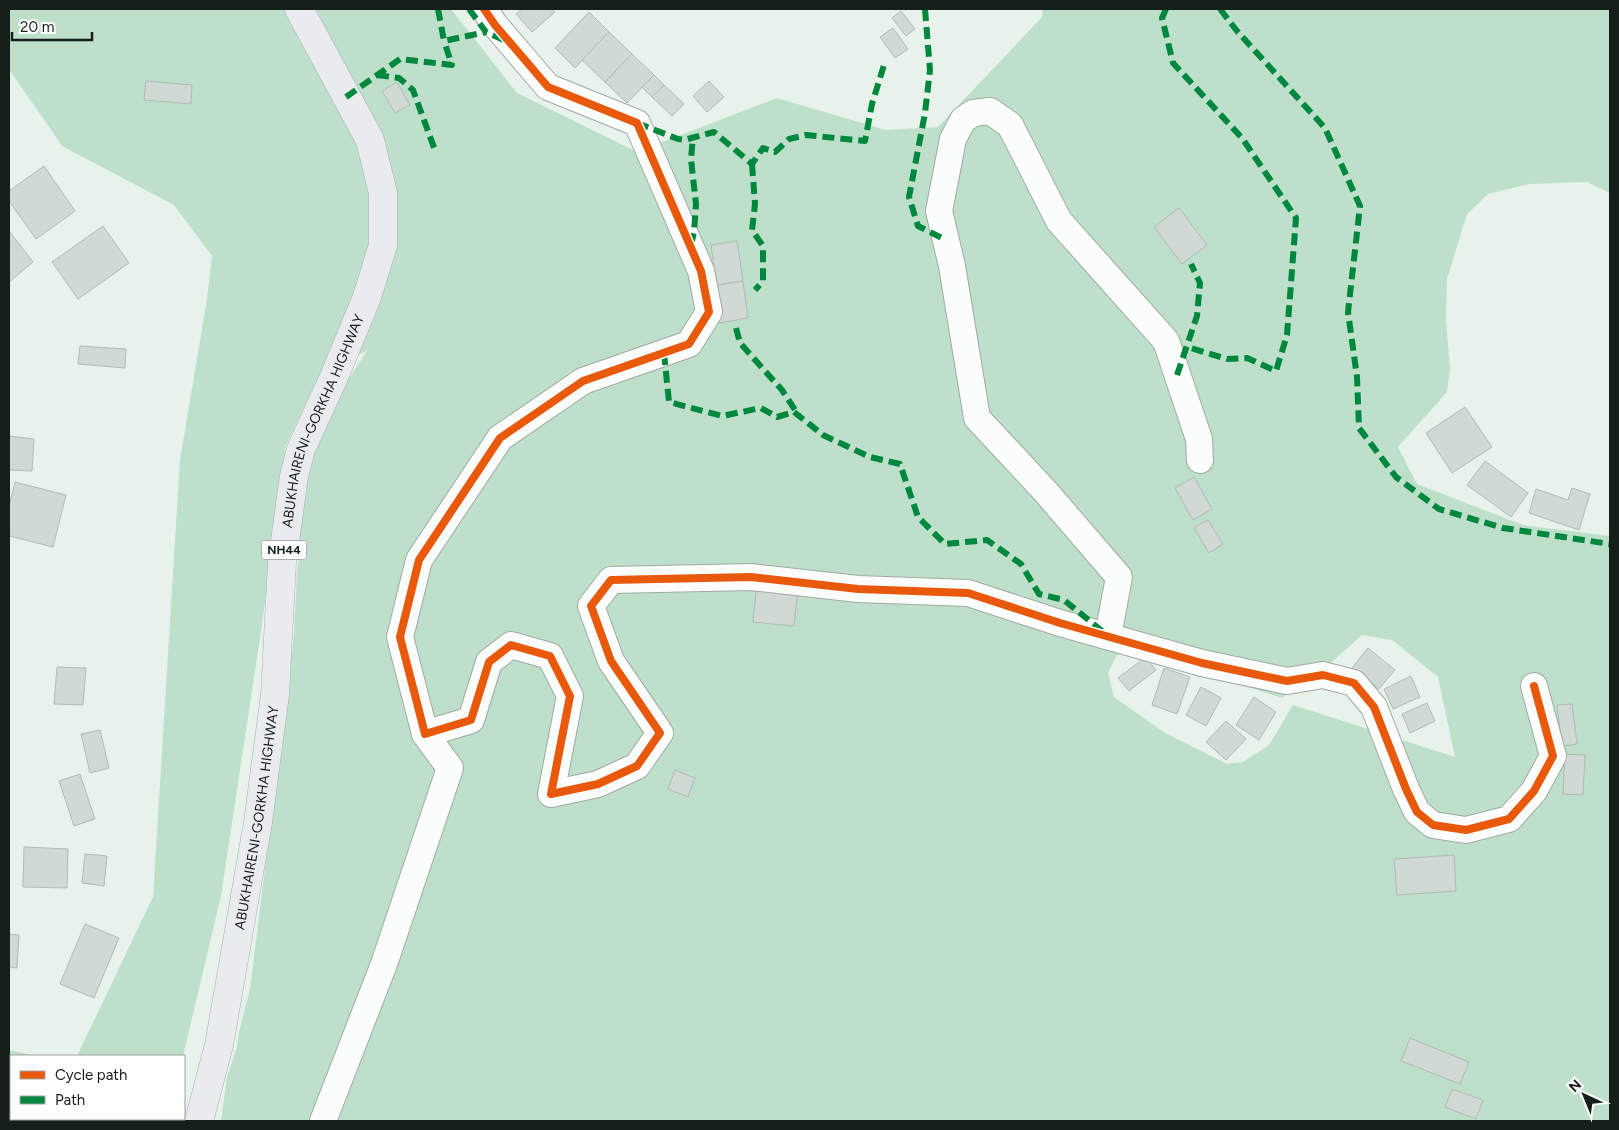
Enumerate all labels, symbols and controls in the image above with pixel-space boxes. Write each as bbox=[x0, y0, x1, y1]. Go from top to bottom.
scale bar bbox=[12, 10, 92, 42]
text: 20 m bbox=[20, 18, 54, 36]
street label: ABUKHAIRENI-GORKHA HIGHWAY bbox=[279, 312, 368, 529]
road number: NH44 bbox=[262, 540, 306, 560]
street label: ABUKHAIRENI-GORKHA HIGHWAY bbox=[231, 704, 282, 931]
legend bbox=[10, 1055, 185, 1120]
text: Cycle path bbox=[55, 1066, 127, 1084]
north arrow bbox=[1559, 1070, 1609, 1120]
text: N bbox=[1566, 1076, 1585, 1096]
text: Path bbox=[55, 1091, 85, 1109]

